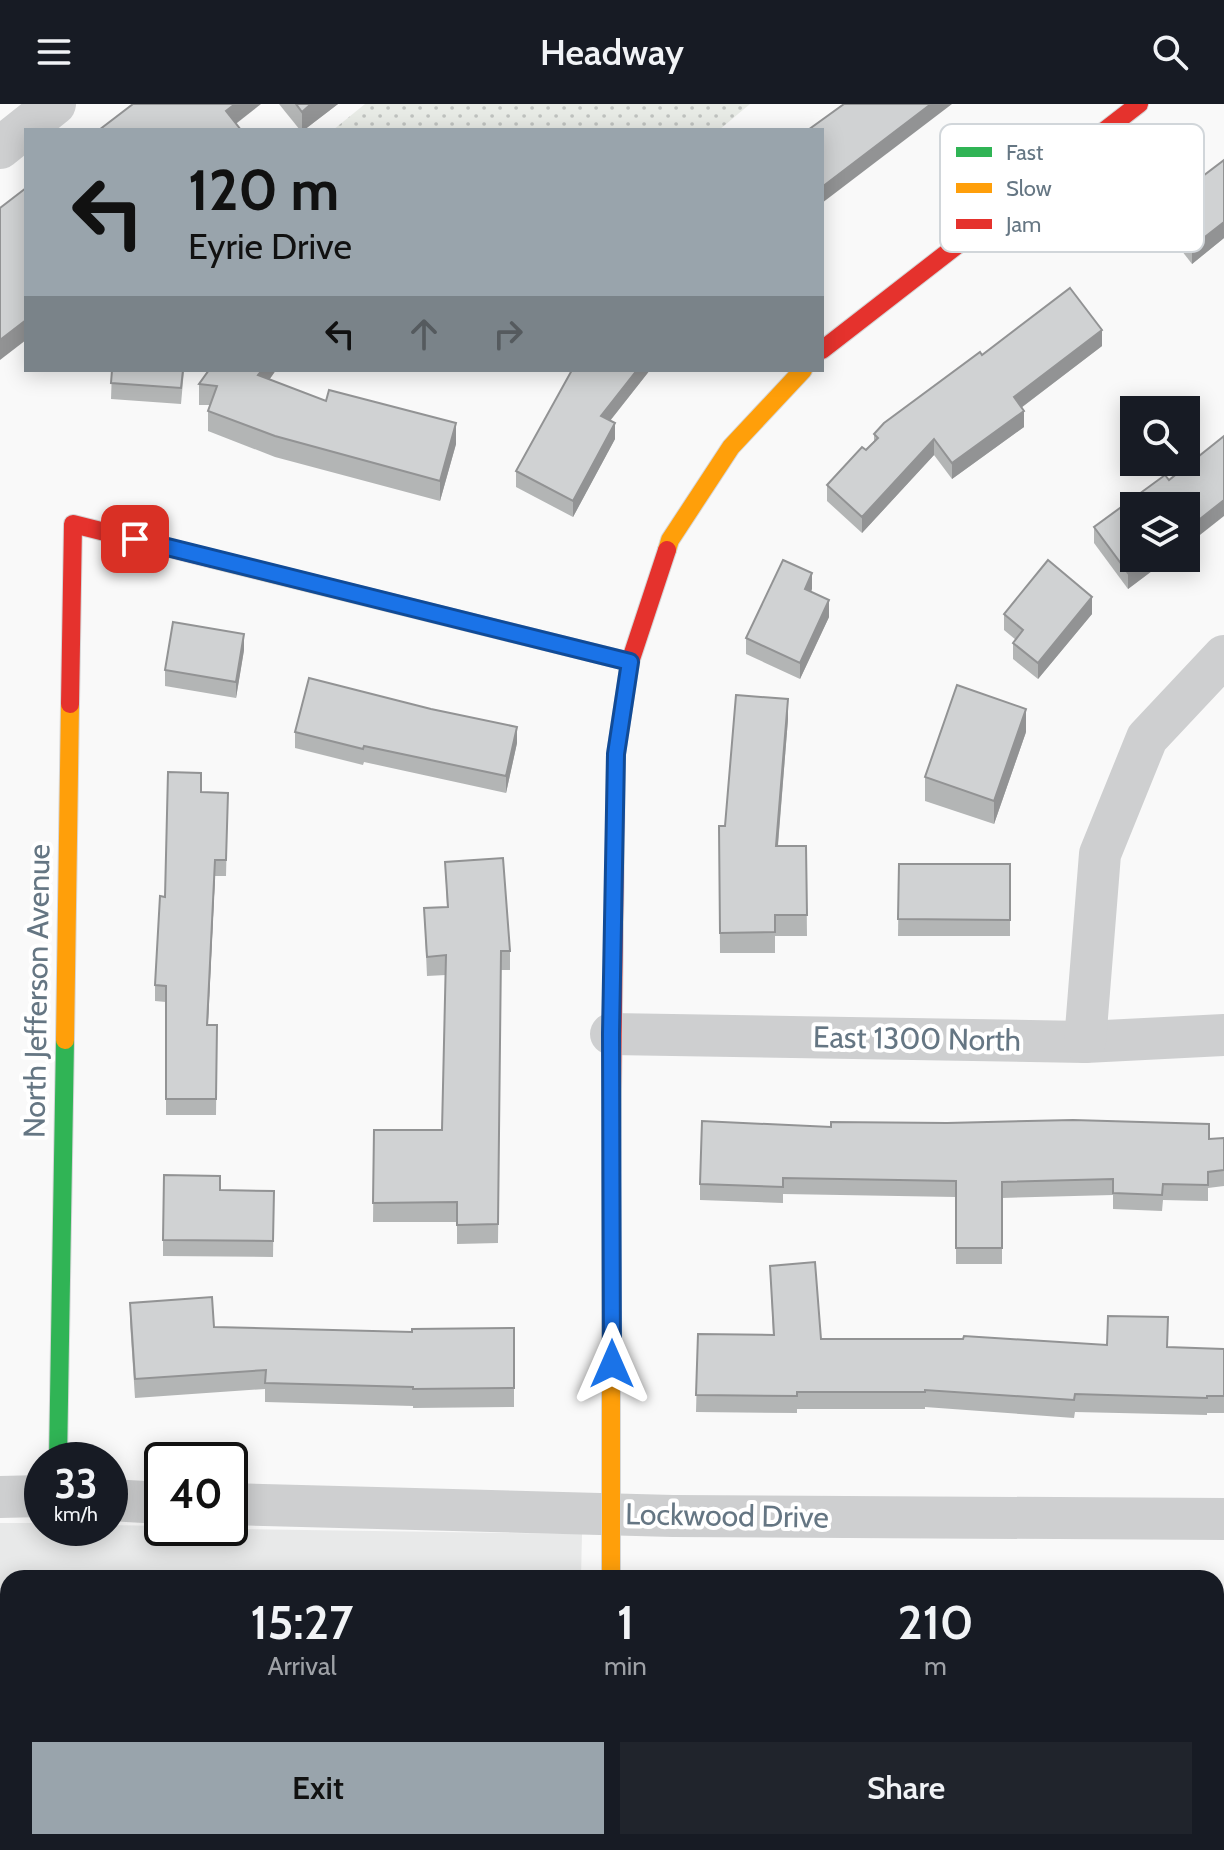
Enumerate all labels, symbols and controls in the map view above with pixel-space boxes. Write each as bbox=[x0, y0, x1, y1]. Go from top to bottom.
icon: menu bbox=[32, 30, 76, 74]
text: Headway bbox=[540, 30, 684, 74]
icon: search bbox=[1148, 30, 1192, 74]
legend bbox=[940, 124, 1204, 252]
text: Fast bbox=[1006, 139, 1044, 166]
text: 120 m bbox=[188, 156, 339, 224]
icon: left bbox=[56, 160, 160, 264]
text: Slow bbox=[1006, 175, 1052, 202]
text: Jam bbox=[1005, 211, 1041, 238]
text: Eyrie Drive bbox=[188, 224, 352, 268]
icon: left bbox=[318, 312, 362, 356]
icon: ahead bbox=[402, 312, 446, 356]
icon: right bbox=[486, 312, 530, 356]
map controls bbox=[1120, 396, 1200, 572]
button: search bbox=[1120, 396, 1200, 476]
button: layers bbox=[1120, 492, 1200, 572]
pin bbox=[101, 505, 169, 573]
icon: arrive bbox=[113, 517, 157, 561]
street label: North Jefferson Avenue bbox=[15, 844, 58, 1138]
street label: East 1300 North bbox=[813, 1018, 1021, 1059]
position arrow bbox=[570, 1322, 654, 1406]
speed limit sign: 40 bbox=[144, 1442, 248, 1546]
text: 33 bbox=[54, 1459, 98, 1508]
street label: Lockwood Drive bbox=[625, 1495, 829, 1536]
text: km/h bbox=[54, 1502, 98, 1526]
text: 15:27 bbox=[251, 1593, 353, 1651]
text: 1 bbox=[617, 1593, 634, 1651]
text: 210 bbox=[897, 1593, 973, 1651]
text: Arrival bbox=[267, 1650, 337, 1682]
text: min bbox=[604, 1650, 647, 1682]
text: m bbox=[924, 1650, 947, 1682]
button: Exit bbox=[32, 1742, 604, 1834]
button: Share bbox=[620, 1742, 1192, 1834]

